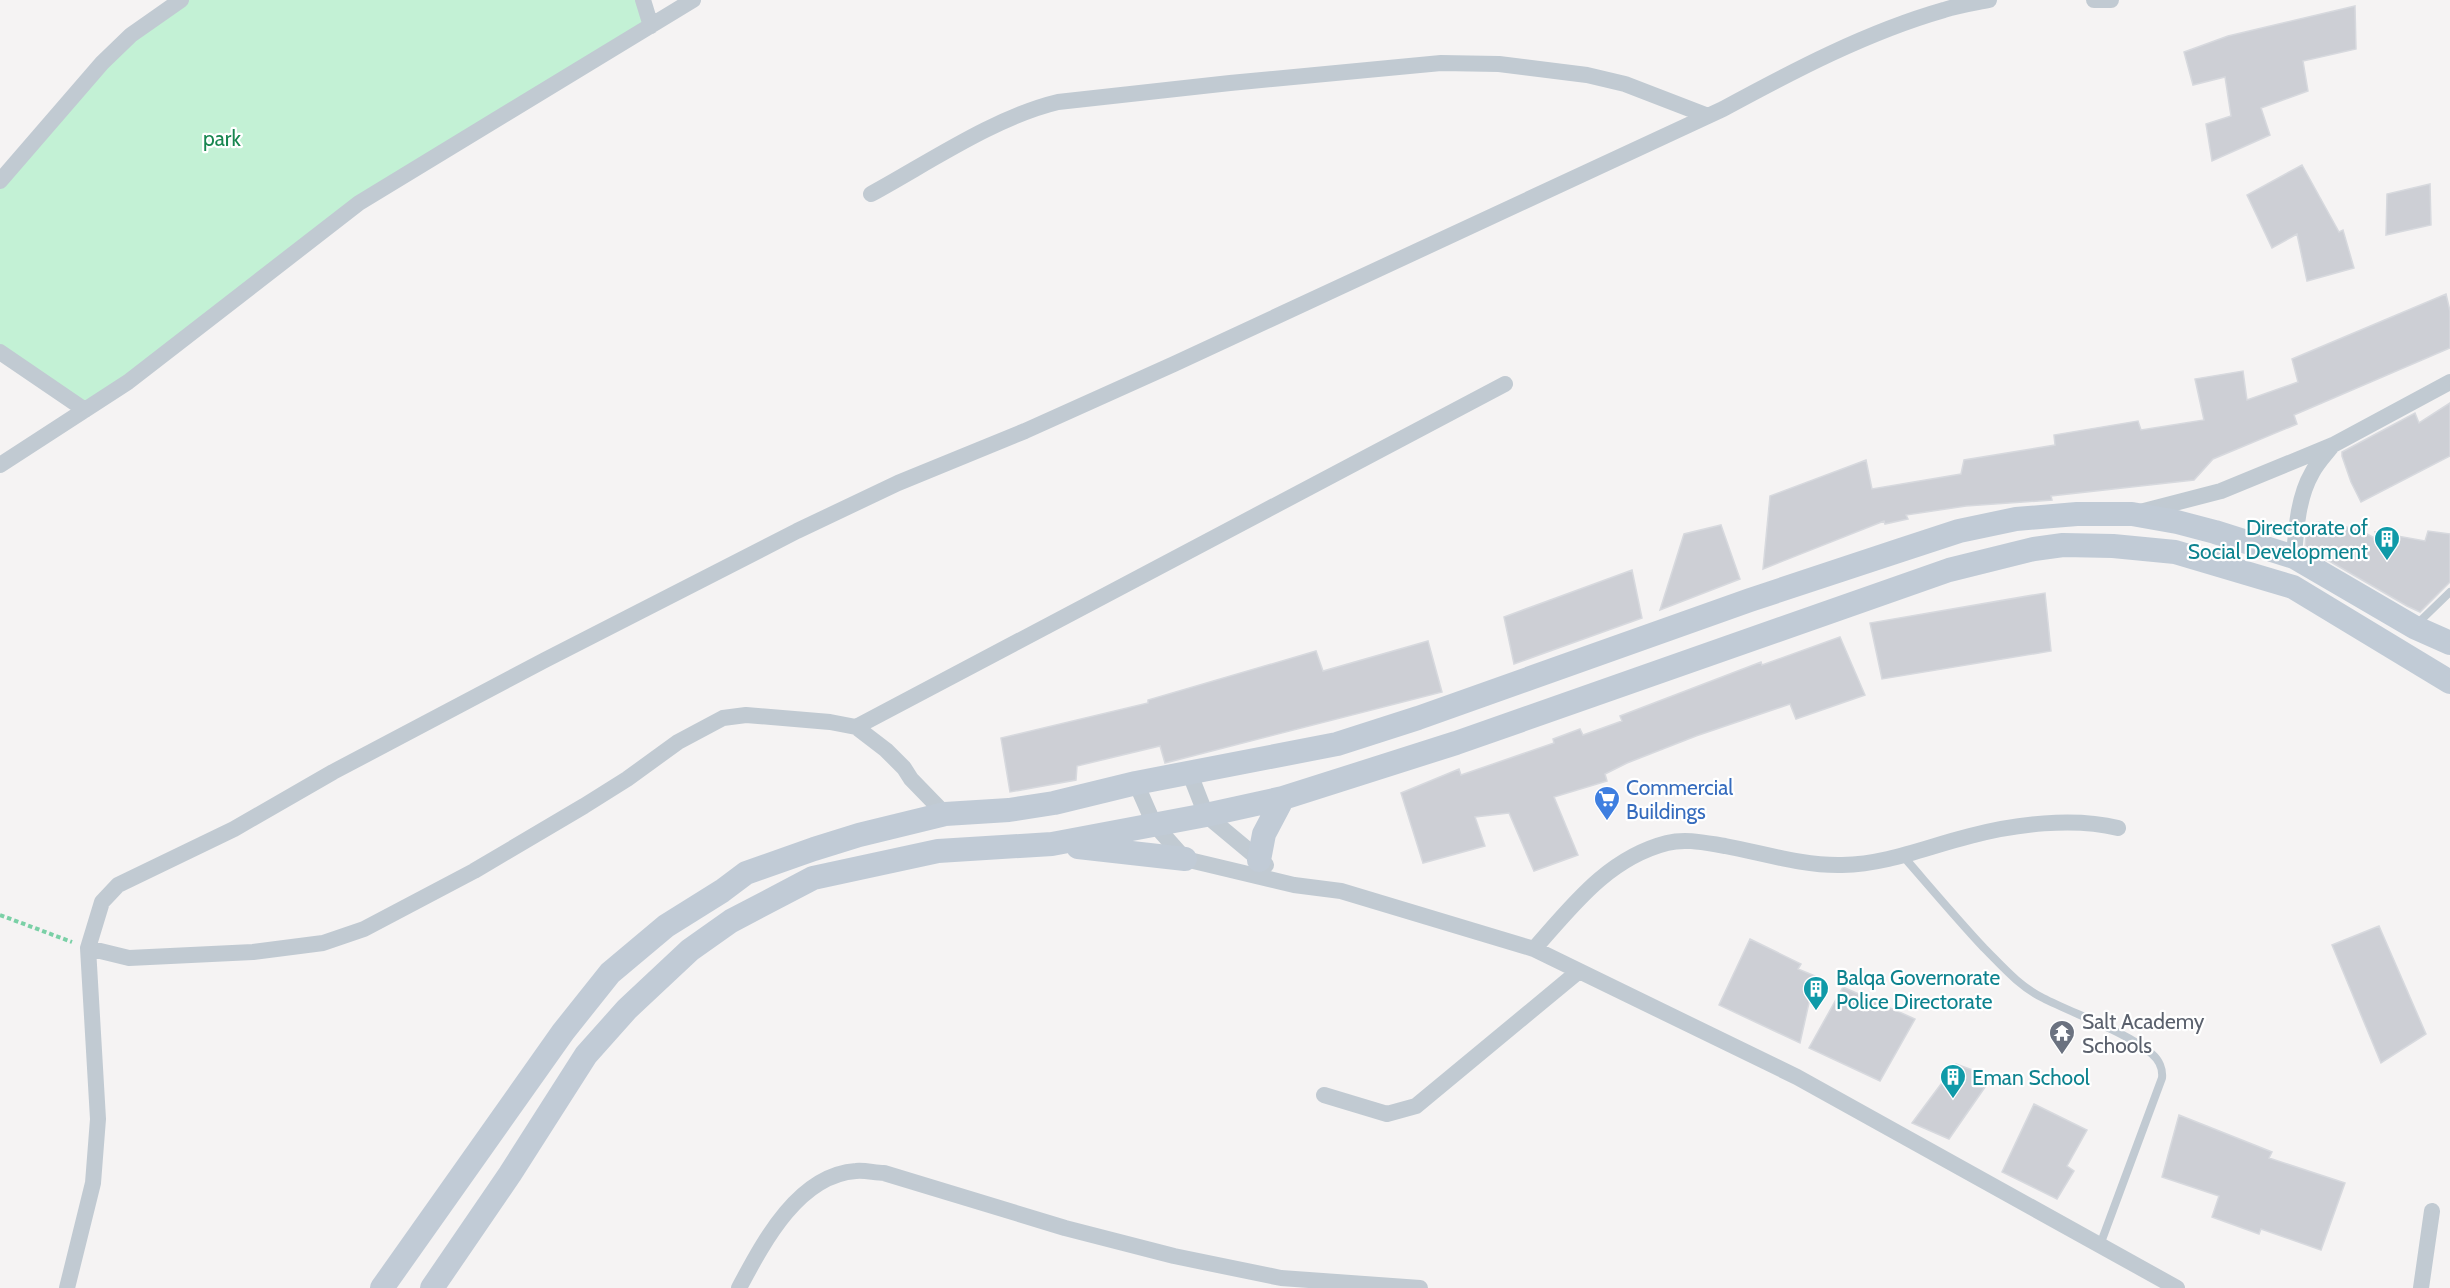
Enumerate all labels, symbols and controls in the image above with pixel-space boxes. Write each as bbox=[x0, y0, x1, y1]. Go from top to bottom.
park label: park bbox=[203, 126, 241, 151]
place label: Directorate of Social Development bbox=[2188, 515, 2368, 564]
building icon: Directorate of Social Development bbox=[2372, 524, 2402, 562]
place label: Commercial Buildings bbox=[1626, 775, 1733, 824]
supermarket icon: Commercial Buildings bbox=[1592, 784, 1622, 822]
place label: Balqa Governorate Police Directorate bbox=[1836, 965, 2001, 1014]
building icon: Balqa Governorate Police Directorate bbox=[1801, 974, 1831, 1012]
place label: Salt Academy Schools bbox=[2082, 1009, 2205, 1058]
temple icon: Salt Academy Schools bbox=[2047, 1018, 2077, 1056]
building icon: Eman School bbox=[1938, 1062, 1968, 1100]
place label: Eman School bbox=[1972, 1065, 2090, 1090]

